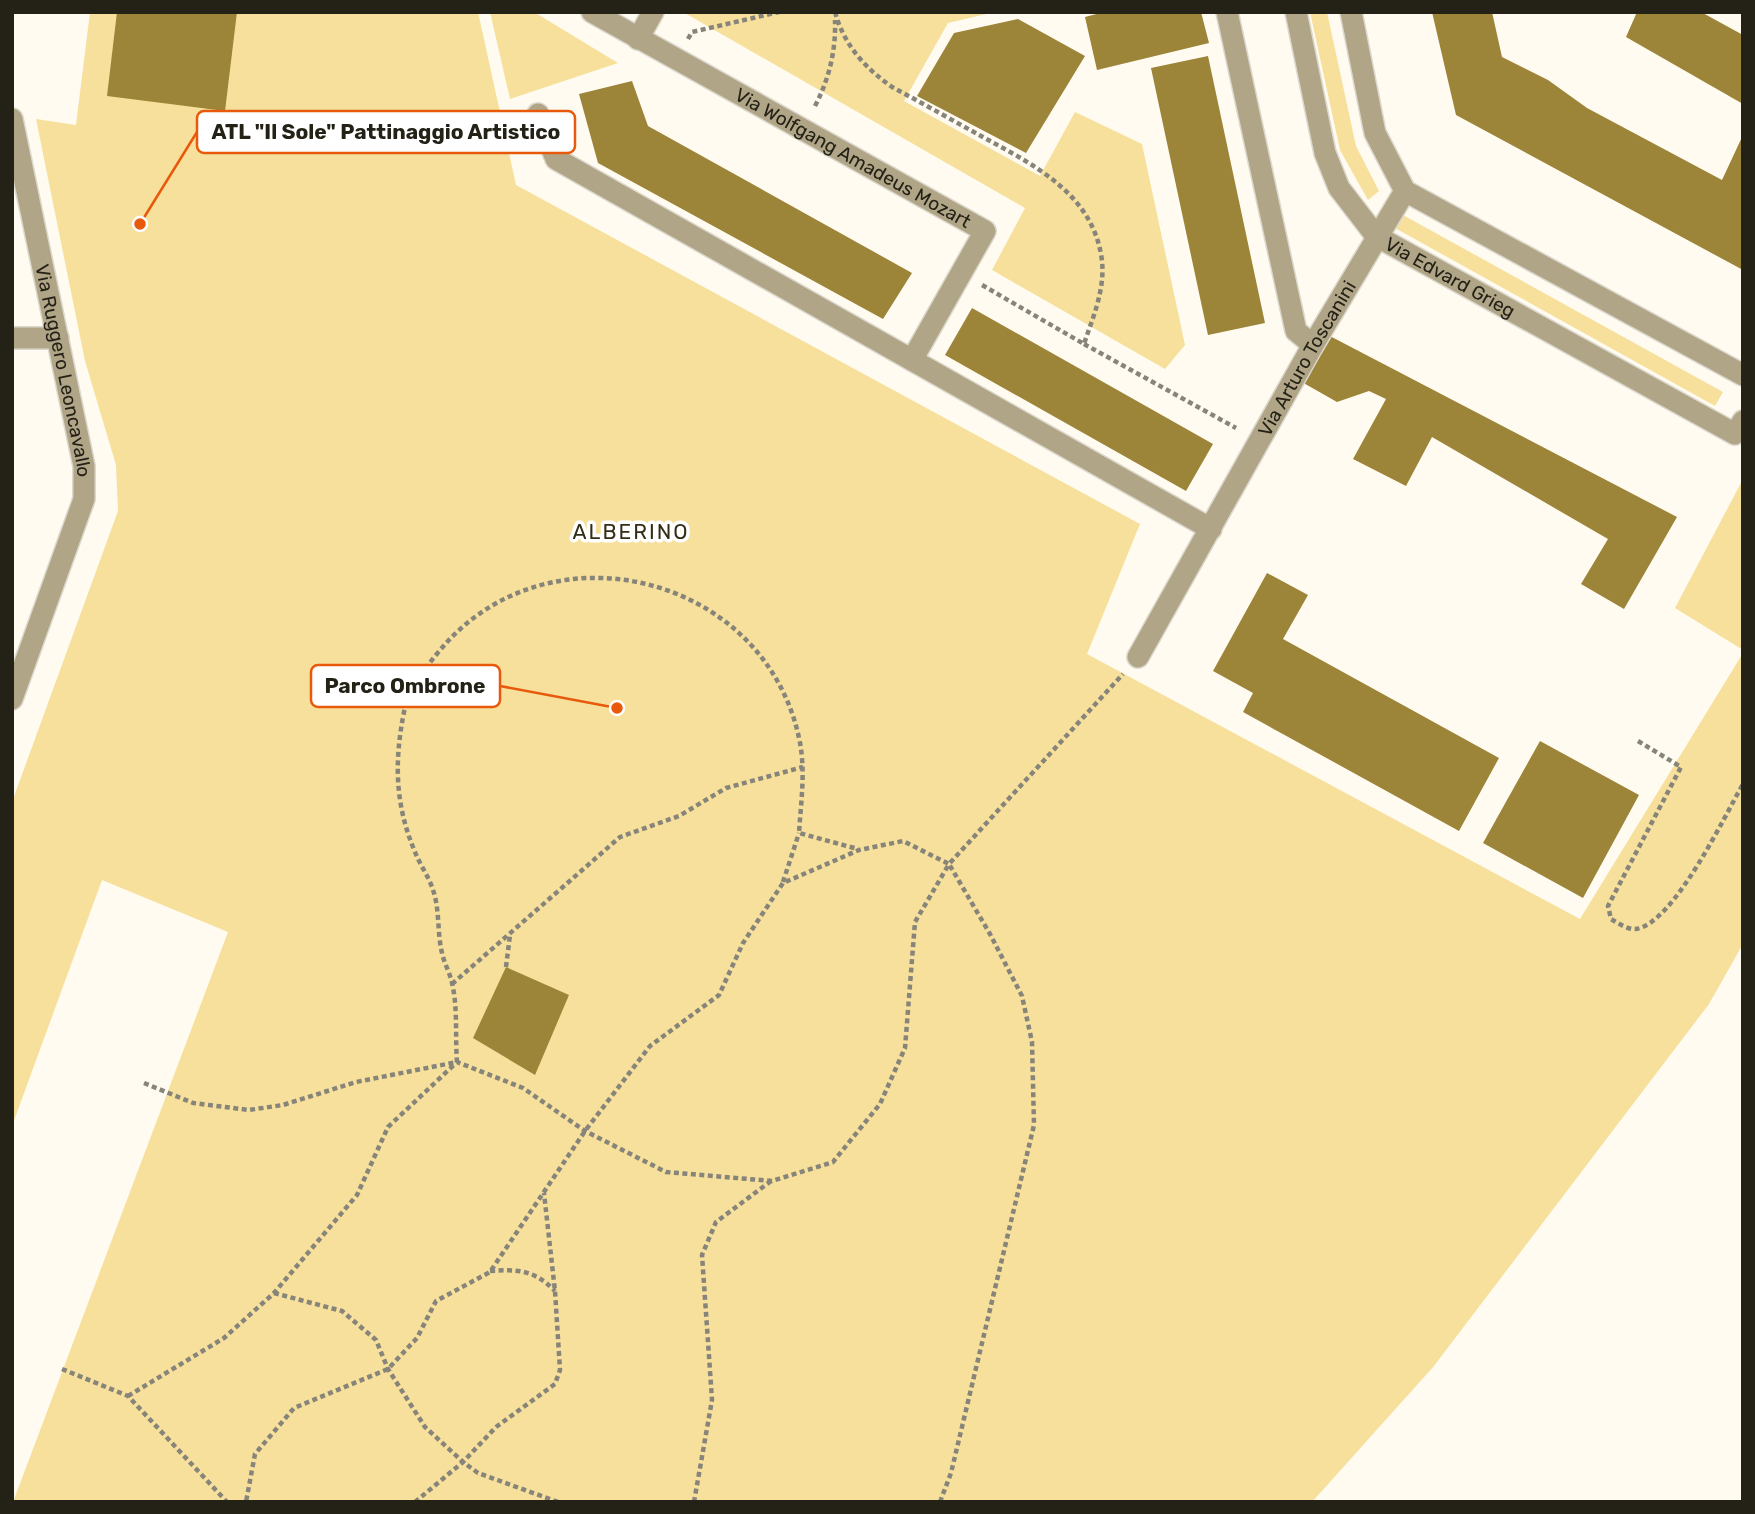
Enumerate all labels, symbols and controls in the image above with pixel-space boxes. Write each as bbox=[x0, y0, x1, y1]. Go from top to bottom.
street label: Via Wolfgang Amadeus Mozart bbox=[731, 83, 976, 233]
callout: ATL "Il Sole" Pattinaggio Artistico bbox=[197, 111, 575, 153]
text: ATL "Il Sole" Pattinaggio Artistico bbox=[212, 119, 560, 144]
street label: Via Edvard Grieg bbox=[1381, 232, 1519, 323]
street label: Via Ruggero Leoncavallo bbox=[30, 262, 95, 477]
street label: Via Arturo Toscanini bbox=[1253, 277, 1361, 440]
district label: ALBERINO bbox=[573, 519, 689, 544]
callout: Parco Ombrone bbox=[311, 665, 500, 707]
text: Parco Ombrone bbox=[324, 673, 486, 698]

